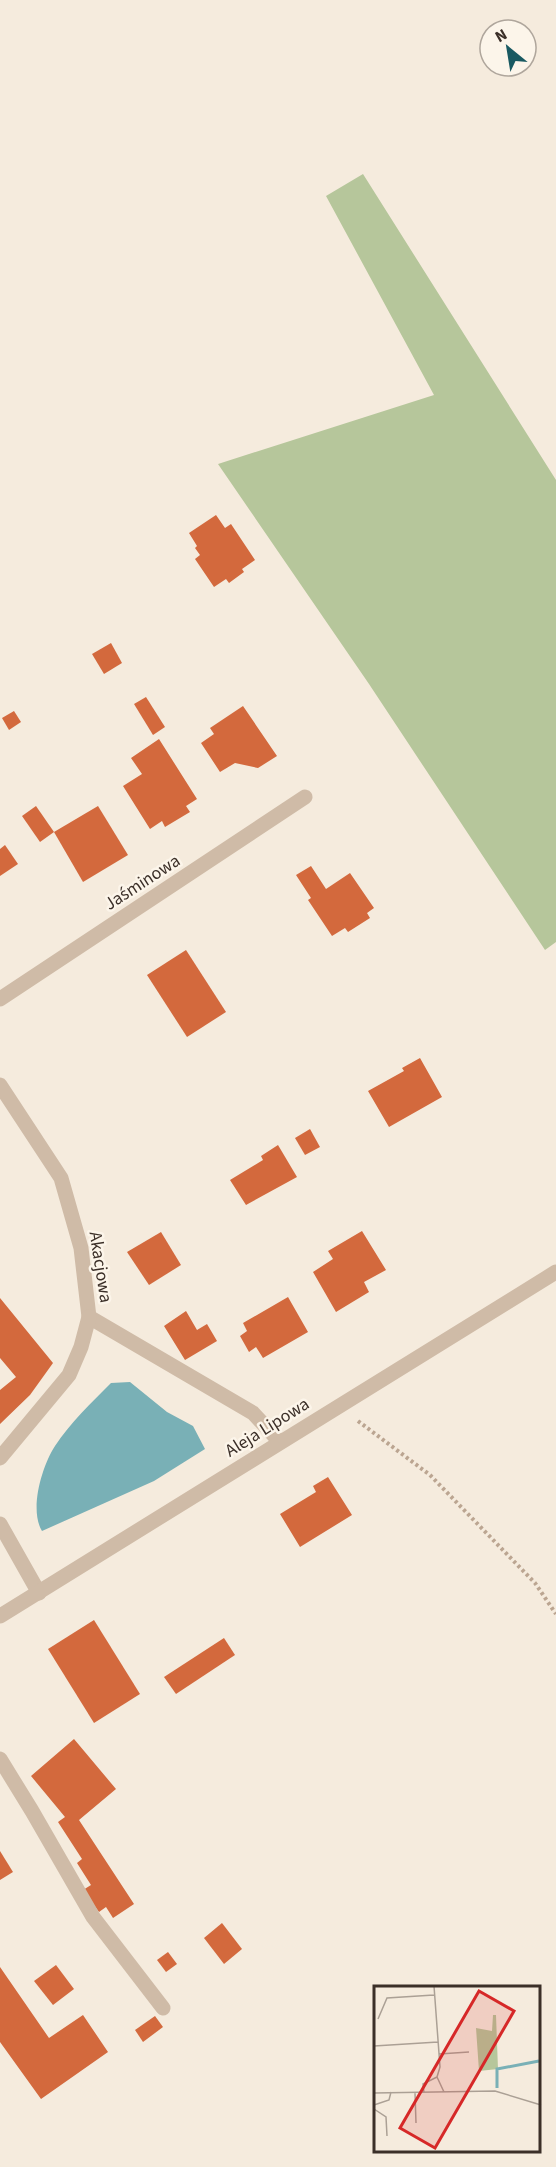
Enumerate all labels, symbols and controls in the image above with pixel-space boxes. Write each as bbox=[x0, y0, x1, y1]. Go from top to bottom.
north arrow bbox=[478, 18, 538, 78]
text: N bbox=[491, 24, 511, 48]
street label: Jaśminowa bbox=[99, 849, 185, 916]
street label: Akacjowa bbox=[83, 1230, 118, 1304]
street label: Aleja Lipowa bbox=[220, 1392, 314, 1463]
inset map bbox=[374, 1986, 541, 2152]

